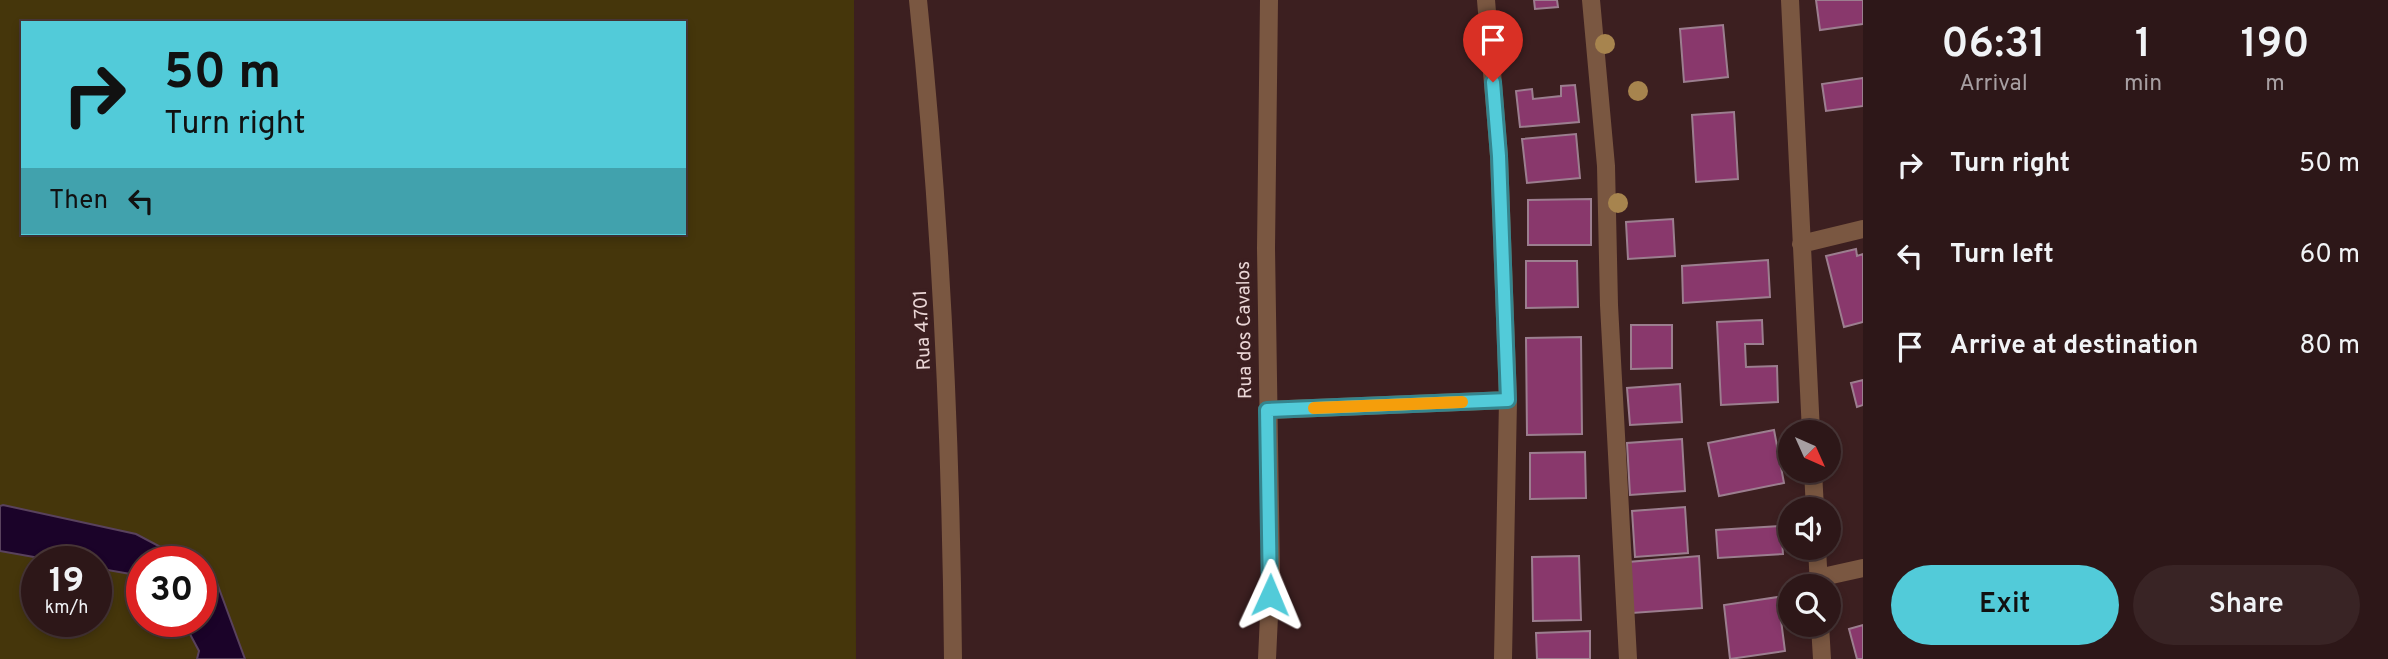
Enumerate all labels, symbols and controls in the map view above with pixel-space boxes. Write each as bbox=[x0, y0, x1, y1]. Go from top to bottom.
pin bbox=[1463, 10, 1523, 82]
text: 06:31 bbox=[1941, 19, 2046, 72]
text: 1 bbox=[2135, 19, 2151, 72]
text: 190 bbox=[2240, 19, 2310, 72]
icon: arrive bbox=[1474, 21, 1512, 59]
text: 50 m bbox=[164, 44, 281, 106]
icon: right bbox=[49, 49, 140, 140]
text: Arrival bbox=[1959, 70, 2028, 99]
text: min bbox=[2124, 70, 2162, 99]
text: m bbox=[2265, 70, 2285, 99]
text: Turn right bbox=[164, 105, 306, 145]
icon: right bbox=[1891, 146, 1929, 184]
text: Turn right bbox=[1950, 148, 2070, 181]
text: 50 m bbox=[2299, 148, 2360, 181]
icon: left bbox=[122, 182, 160, 220]
text: Then bbox=[49, 185, 108, 218]
icon: left bbox=[1891, 237, 1929, 275]
text: Turn left bbox=[1950, 239, 2054, 272]
text: 60 m bbox=[2300, 239, 2360, 272]
street label: Rua dos Cavalos bbox=[1232, 261, 1258, 399]
street label: Rua 4.701 bbox=[909, 289, 937, 371]
icon: arrive bbox=[1891, 328, 1929, 366]
text: Arrive at destination bbox=[1950, 330, 2198, 363]
text: 80 m bbox=[2300, 330, 2360, 363]
north arrow bbox=[1778, 420, 1841, 483]
map controls bbox=[1778, 420, 1841, 637]
button: sound bbox=[1778, 497, 1841, 560]
speed limit sign: 30 bbox=[126, 546, 217, 637]
position arrow bbox=[1233, 558, 1307, 632]
text: 19 bbox=[49, 560, 84, 604]
button: Exit bbox=[1891, 565, 2119, 645]
button: Share bbox=[2133, 565, 2360, 645]
button: search bbox=[1778, 574, 1841, 637]
text: km/h bbox=[45, 597, 88, 620]

